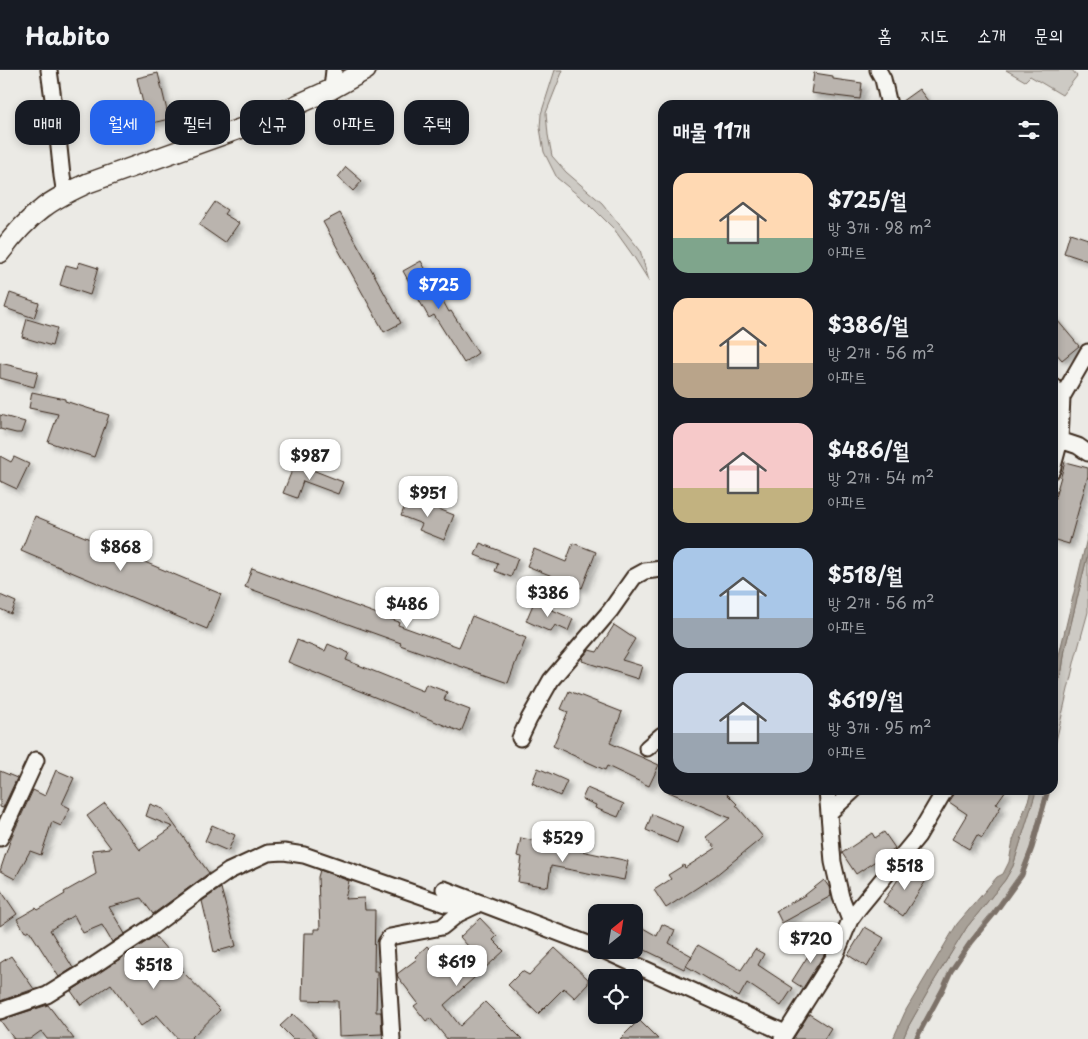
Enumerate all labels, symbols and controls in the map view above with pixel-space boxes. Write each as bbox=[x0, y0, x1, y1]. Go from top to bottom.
text: Habito bbox=[25, 17, 110, 53]
text: 홈 bbox=[878, 21, 892, 48]
text: 지도 bbox=[920, 21, 949, 48]
text: 소개 bbox=[977, 21, 1006, 48]
text: 문의 bbox=[1034, 21, 1063, 48]
chip: 매매 bbox=[15, 100, 80, 145]
chip: 월세 bbox=[90, 100, 155, 145]
chip: 필터 bbox=[165, 100, 230, 145]
chip: 신규 bbox=[240, 100, 305, 145]
chip: 아파트 bbox=[315, 100, 394, 145]
chip: 주택 bbox=[404, 100, 469, 145]
text: 매물 11개 bbox=[673, 114, 751, 146]
icon: filters bbox=[1015, 116, 1043, 144]
text: $725/월 bbox=[828, 183, 907, 215]
icon: home bbox=[713, 193, 773, 253]
text: 방 3개 · 98 m² bbox=[828, 215, 932, 239]
text: 아파트 bbox=[828, 239, 867, 263]
pin: $725 bbox=[409, 268, 469, 310]
text: $725 bbox=[419, 272, 459, 296]
text: $386/월 bbox=[828, 308, 909, 340]
icon: home bbox=[713, 318, 773, 378]
text: 방 2개 · 56 m² bbox=[828, 340, 935, 364]
text: 아파트 bbox=[828, 364, 867, 388]
text: $486/월 bbox=[828, 433, 909, 465]
pin: $987 bbox=[280, 438, 340, 481]
text: $987 bbox=[291, 443, 329, 467]
icon: home bbox=[713, 443, 773, 503]
text: 방 2개 · 54 m² bbox=[828, 465, 934, 489]
pin: $951 bbox=[398, 476, 458, 518]
text: $951 bbox=[410, 480, 446, 504]
text: 아파트 bbox=[828, 489, 867, 513]
pin: $868 bbox=[91, 530, 151, 572]
text: $868 bbox=[101, 534, 141, 558]
text: $518/월 bbox=[828, 558, 903, 590]
icon: home bbox=[713, 568, 773, 628]
pin: $386 bbox=[518, 576, 578, 618]
text: $386 bbox=[527, 580, 569, 604]
pin: $486 bbox=[377, 586, 437, 629]
text: 방 2개 · 56 m² bbox=[828, 590, 935, 614]
text: $486 bbox=[386, 591, 428, 615]
text: 아파트 bbox=[828, 614, 867, 638]
text: $619/월 bbox=[828, 683, 904, 715]
icon: home bbox=[713, 693, 773, 753]
text: 방 3개 · 95 m² bbox=[828, 715, 932, 739]
text: 아파트 bbox=[828, 739, 867, 763]
pin: $529 bbox=[533, 820, 593, 863]
text: $529 bbox=[543, 825, 583, 849]
pin: $518 bbox=[875, 848, 935, 891]
text: $518 bbox=[886, 853, 924, 877]
north arrow bbox=[588, 904, 642, 959]
map controls bbox=[588, 904, 643, 1024]
pin: $720 bbox=[781, 922, 841, 964]
text: $720 bbox=[790, 926, 832, 950]
pin: $619 bbox=[427, 944, 487, 987]
pin: $518 bbox=[124, 948, 184, 990]
text: $619 bbox=[438, 949, 476, 973]
text: $518 bbox=[135, 952, 173, 976]
button: locate bbox=[588, 969, 643, 1024]

